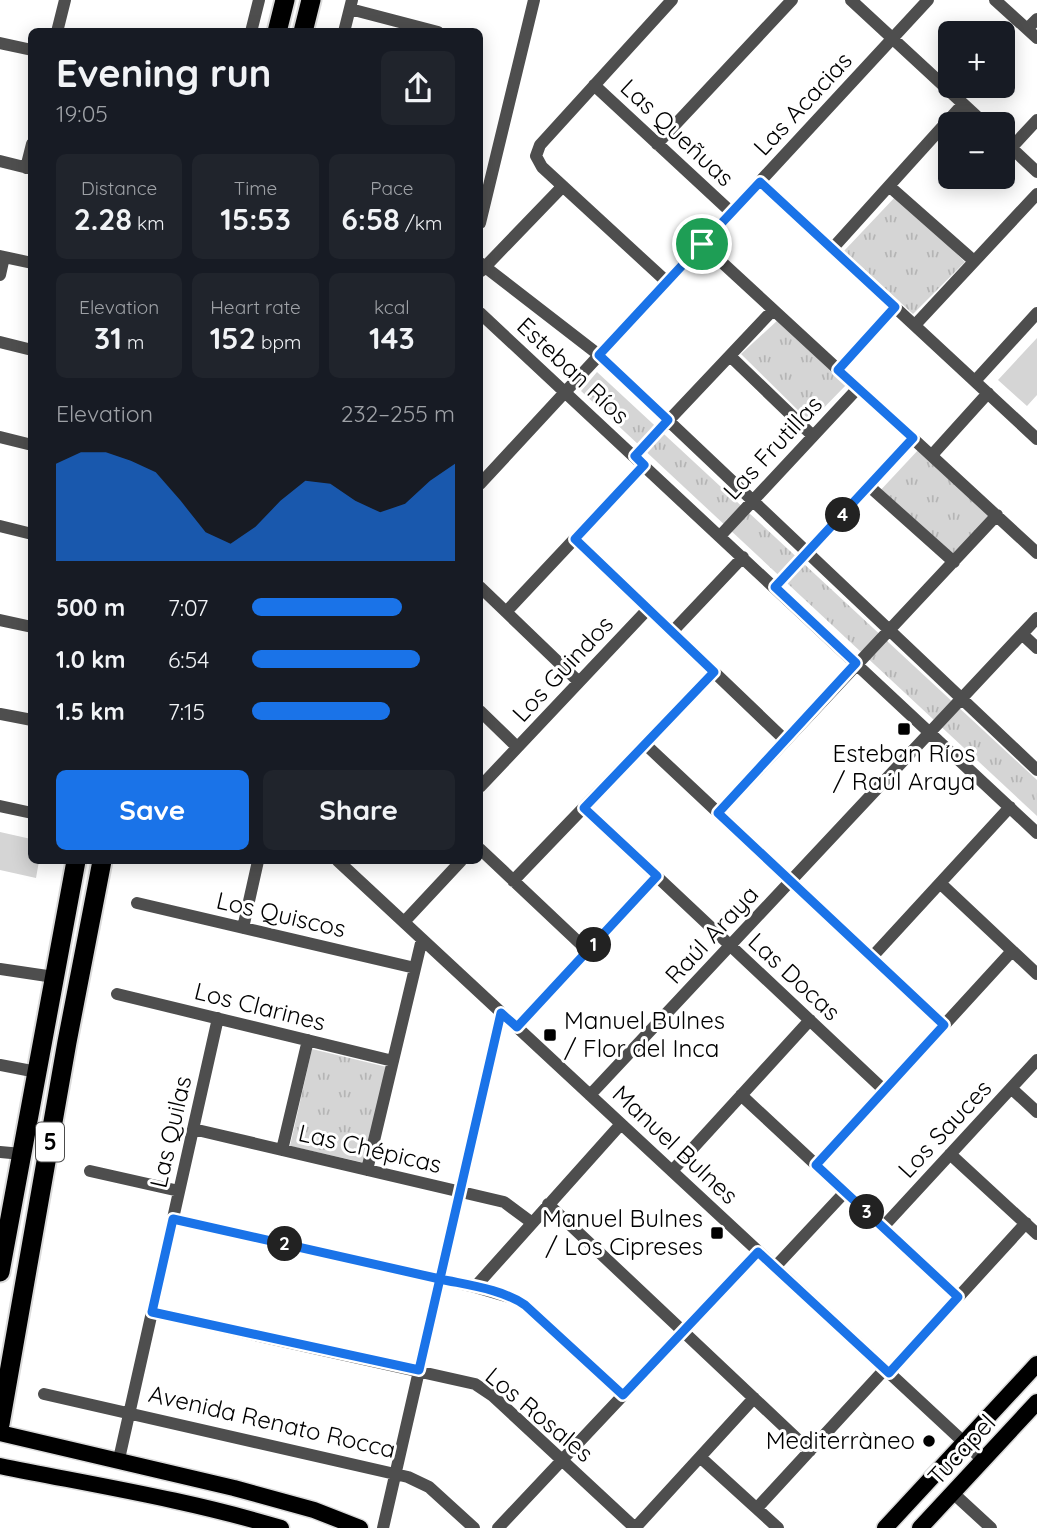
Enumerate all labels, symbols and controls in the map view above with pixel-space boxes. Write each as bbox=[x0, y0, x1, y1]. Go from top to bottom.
map controls bbox=[938, 21, 1015, 189]
button: + bbox=[938, 21, 1015, 98]
street label: Las Acacias bbox=[747, 45, 858, 161]
text: Evening run bbox=[56, 49, 271, 97]
button: share bbox=[381, 51, 455, 125]
street label: Las Queñuas bbox=[615, 72, 741, 192]
text: 19:05 bbox=[56, 99, 108, 128]
button: − bbox=[938, 112, 1015, 189]
text: Distance bbox=[81, 176, 157, 200]
text: Time bbox=[234, 176, 277, 200]
text: Pace bbox=[370, 176, 413, 200]
text: 2.28 bbox=[74, 200, 132, 238]
text: 15:53 bbox=[220, 200, 291, 238]
text: 6:58 bbox=[341, 200, 400, 238]
text: km bbox=[132, 211, 165, 235]
text: /km bbox=[400, 211, 442, 235]
pin bbox=[672, 214, 732, 274]
icon: arrive bbox=[683, 225, 721, 263]
text: Elevation bbox=[79, 295, 159, 319]
text: Heart rate bbox=[210, 295, 301, 319]
text: kcal bbox=[374, 295, 410, 319]
street label: Esteban Ríos bbox=[511, 311, 636, 430]
text: 31 bbox=[94, 319, 122, 357]
text: 152 bbox=[210, 319, 256, 357]
text: 143 bbox=[369, 319, 415, 357]
text: m bbox=[122, 330, 144, 354]
text: bpm bbox=[256, 330, 301, 354]
street label: Las Frutillas bbox=[716, 389, 828, 506]
text: Elevation bbox=[56, 399, 153, 428]
text: 232–255 m bbox=[341, 399, 455, 428]
pin: 4 bbox=[826, 498, 860, 532]
text: 4 bbox=[837, 502, 848, 526]
text: 500 m bbox=[56, 593, 125, 622]
text: 7:07 bbox=[168, 593, 208, 622]
street label: Los Guindos bbox=[505, 609, 619, 728]
text: 1.0 km bbox=[56, 645, 126, 674]
text: 6:54 bbox=[168, 645, 209, 674]
text: 1.5 km bbox=[56, 697, 125, 726]
text: 7:15 bbox=[168, 697, 205, 726]
marker: Esteban Ríos / Raúl Araya bbox=[896, 721, 912, 737]
place label: Esteban Ríos / Raúl Araya bbox=[833, 738, 975, 796]
button: Save bbox=[56, 770, 249, 850]
button: Share bbox=[263, 770, 455, 850]
street label: Raúl Araya bbox=[658, 879, 764, 990]
street label: Los Quiscos bbox=[214, 885, 349, 943]
street label: Las Docas bbox=[742, 926, 847, 1027]
pin: 1 bbox=[576, 928, 612, 962]
text: 1 bbox=[590, 932, 597, 956]
street label: Los Clarines bbox=[192, 975, 329, 1037]
place label: Manuel Bulnes / Flor del Inca bbox=[564, 1005, 725, 1063]
marker: Manuel Bulnes / Flor del Inca bbox=[542, 1027, 558, 1043]
street label: Las Quilas bbox=[143, 1073, 197, 1191]
street label: Los Sauces bbox=[891, 1073, 997, 1184]
street label: Manuel Bulnes bbox=[607, 1078, 745, 1210]
street label: Las Chépicas bbox=[296, 1117, 445, 1179]
road number: 5 bbox=[36, 1122, 64, 1162]
pin: 3 bbox=[850, 1194, 884, 1230]
text: 3 bbox=[861, 1199, 872, 1223]
place label: Manuel Bulnes / Los Cipreses bbox=[542, 1203, 703, 1261]
marker: Manuel Bulnes / Los Cipreses bbox=[709, 1225, 725, 1241]
pin: 2 bbox=[268, 1226, 302, 1262]
text: 2 bbox=[279, 1231, 290, 1255]
street label: Los Rosales bbox=[480, 1360, 600, 1468]
street label: Avenida Renato Rocca bbox=[146, 1378, 399, 1464]
street label: Tucapel bbox=[921, 1408, 1002, 1491]
place label: Mediterràneo bbox=[766, 1425, 915, 1455]
marker: Mediterràneo bbox=[921, 1433, 937, 1449]

